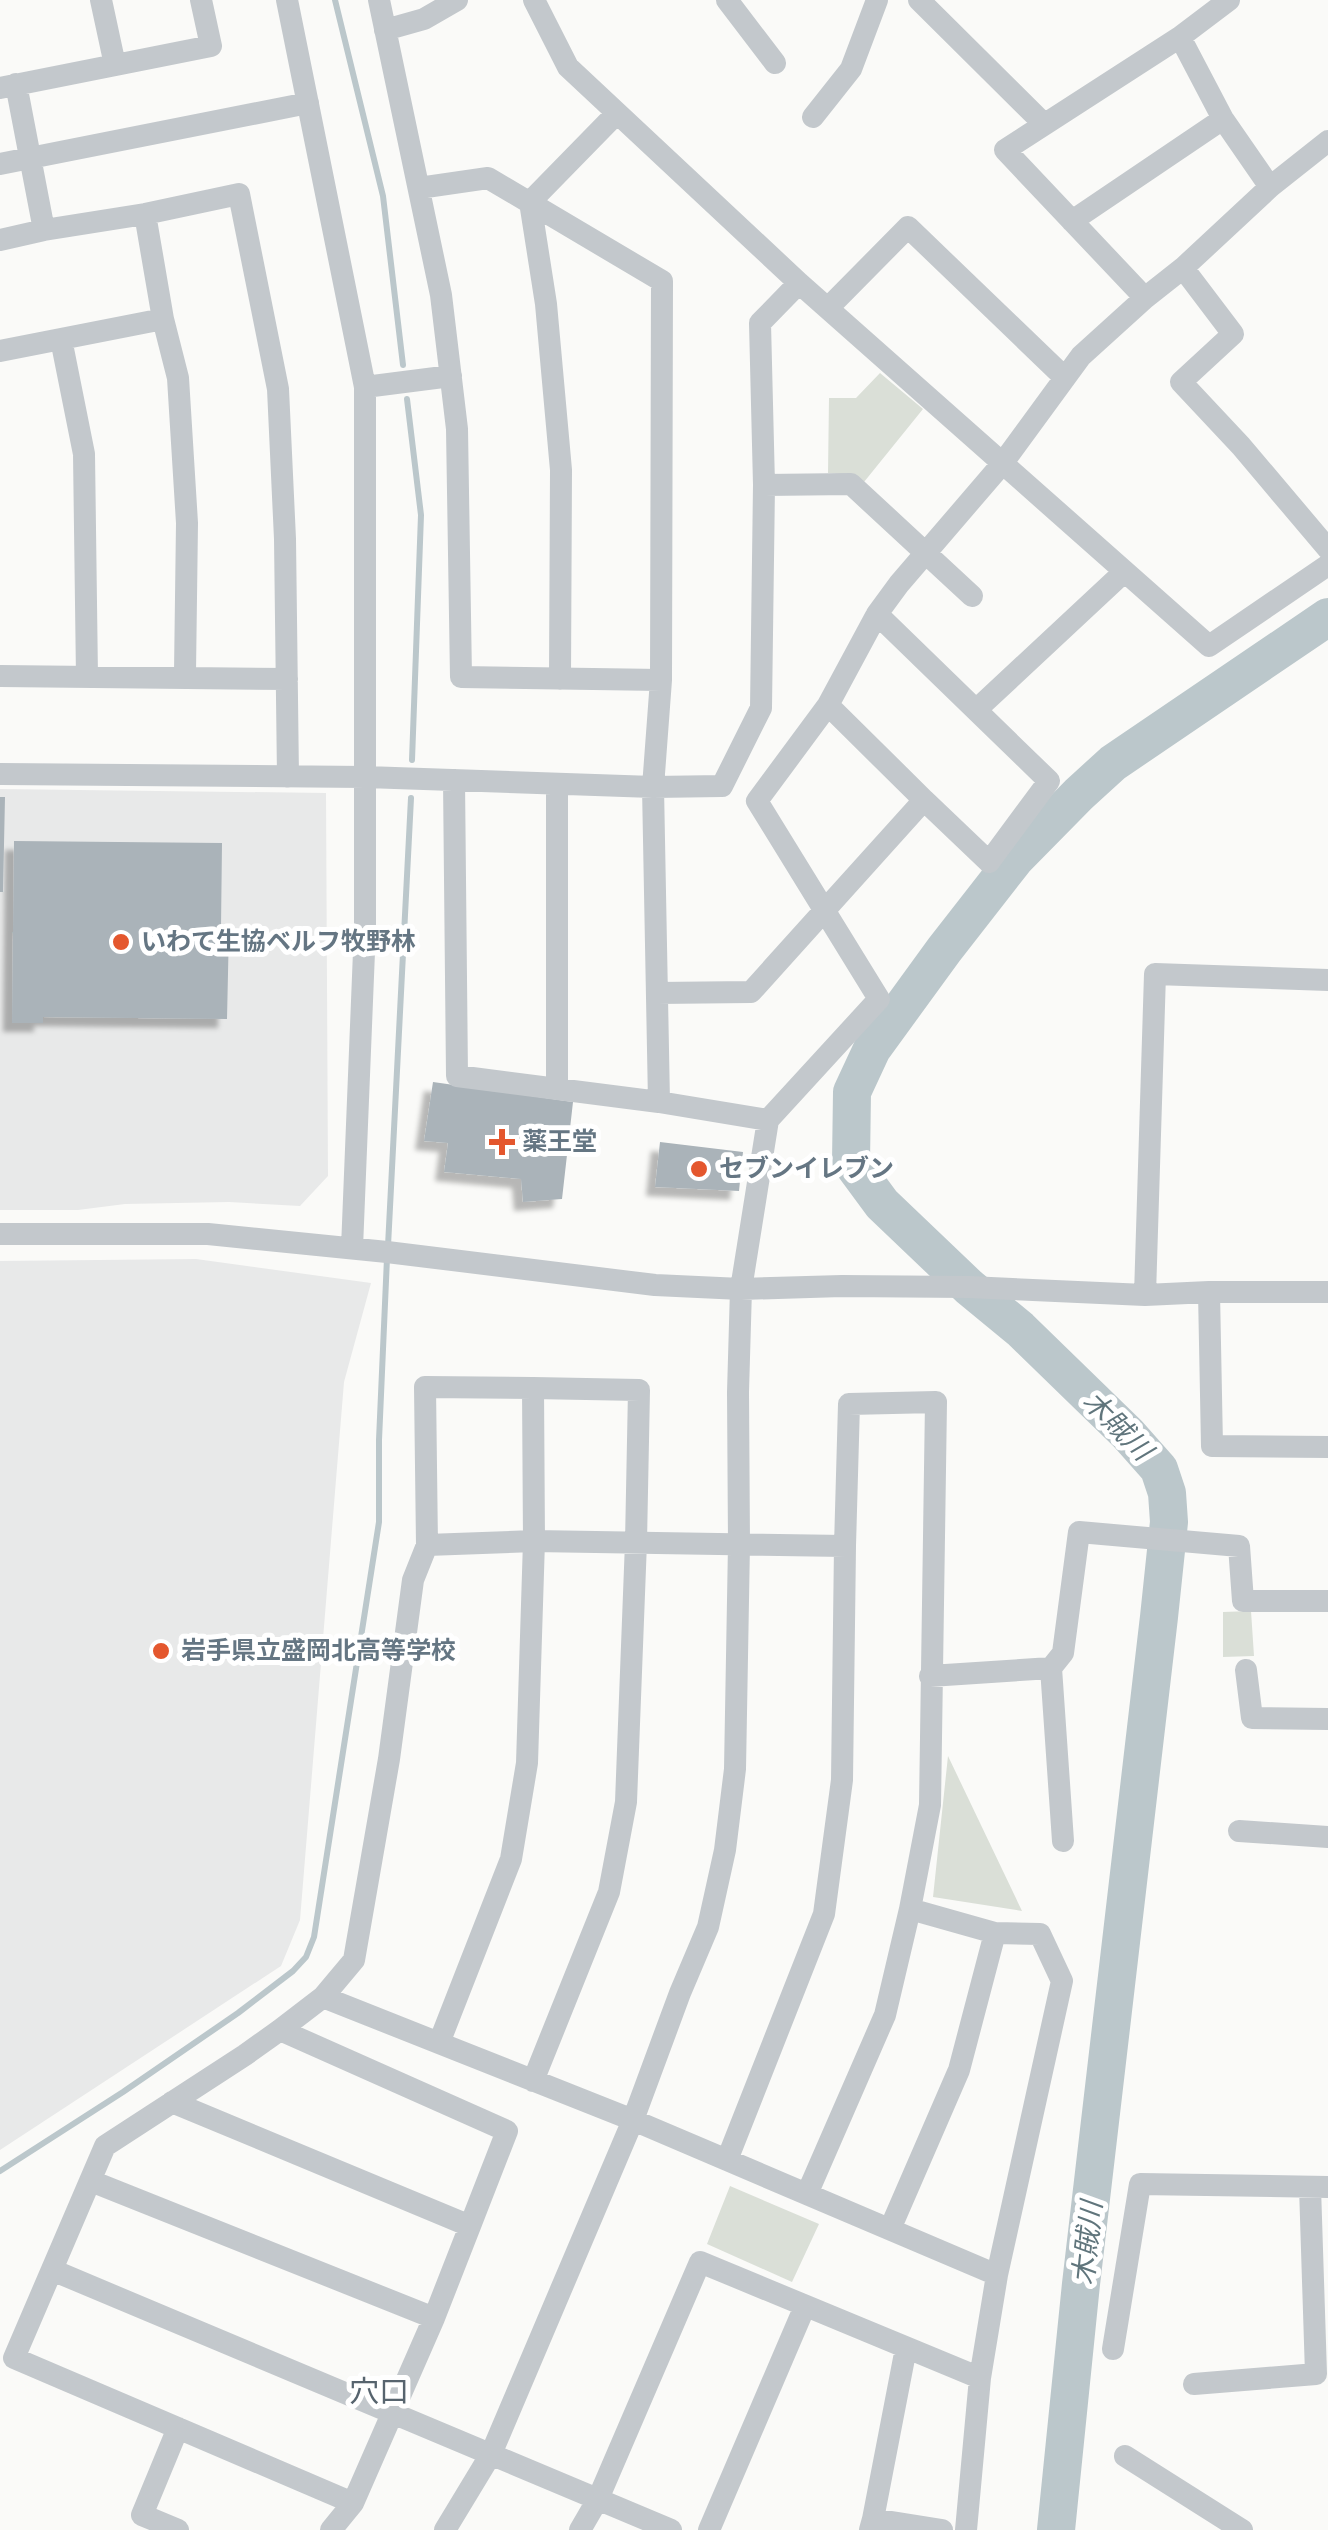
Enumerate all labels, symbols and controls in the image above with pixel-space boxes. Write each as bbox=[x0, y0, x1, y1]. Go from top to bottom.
place label: いわて生協ベルフ牧野林 bbox=[141, 927, 416, 957]
marker: いわて生協ベルフ牧野林 bbox=[110, 931, 132, 953]
place label: 薬王堂 bbox=[522, 1127, 597, 1157]
marker: 薬王堂 bbox=[491, 1131, 513, 1153]
place label: セブンイレブン bbox=[719, 1154, 894, 1184]
marker: セブンイレブン bbox=[688, 1158, 710, 1180]
water label: 木賊川 bbox=[1075, 1384, 1161, 1470]
place label: 岩手県立盛岡北高等学校 bbox=[181, 1636, 456, 1666]
marker: 岩手県立盛岡北高等学校 bbox=[150, 1640, 172, 1662]
water label: 木賊川 bbox=[1067, 2196, 1110, 2287]
district label: 穴口 bbox=[349, 2374, 409, 2411]

